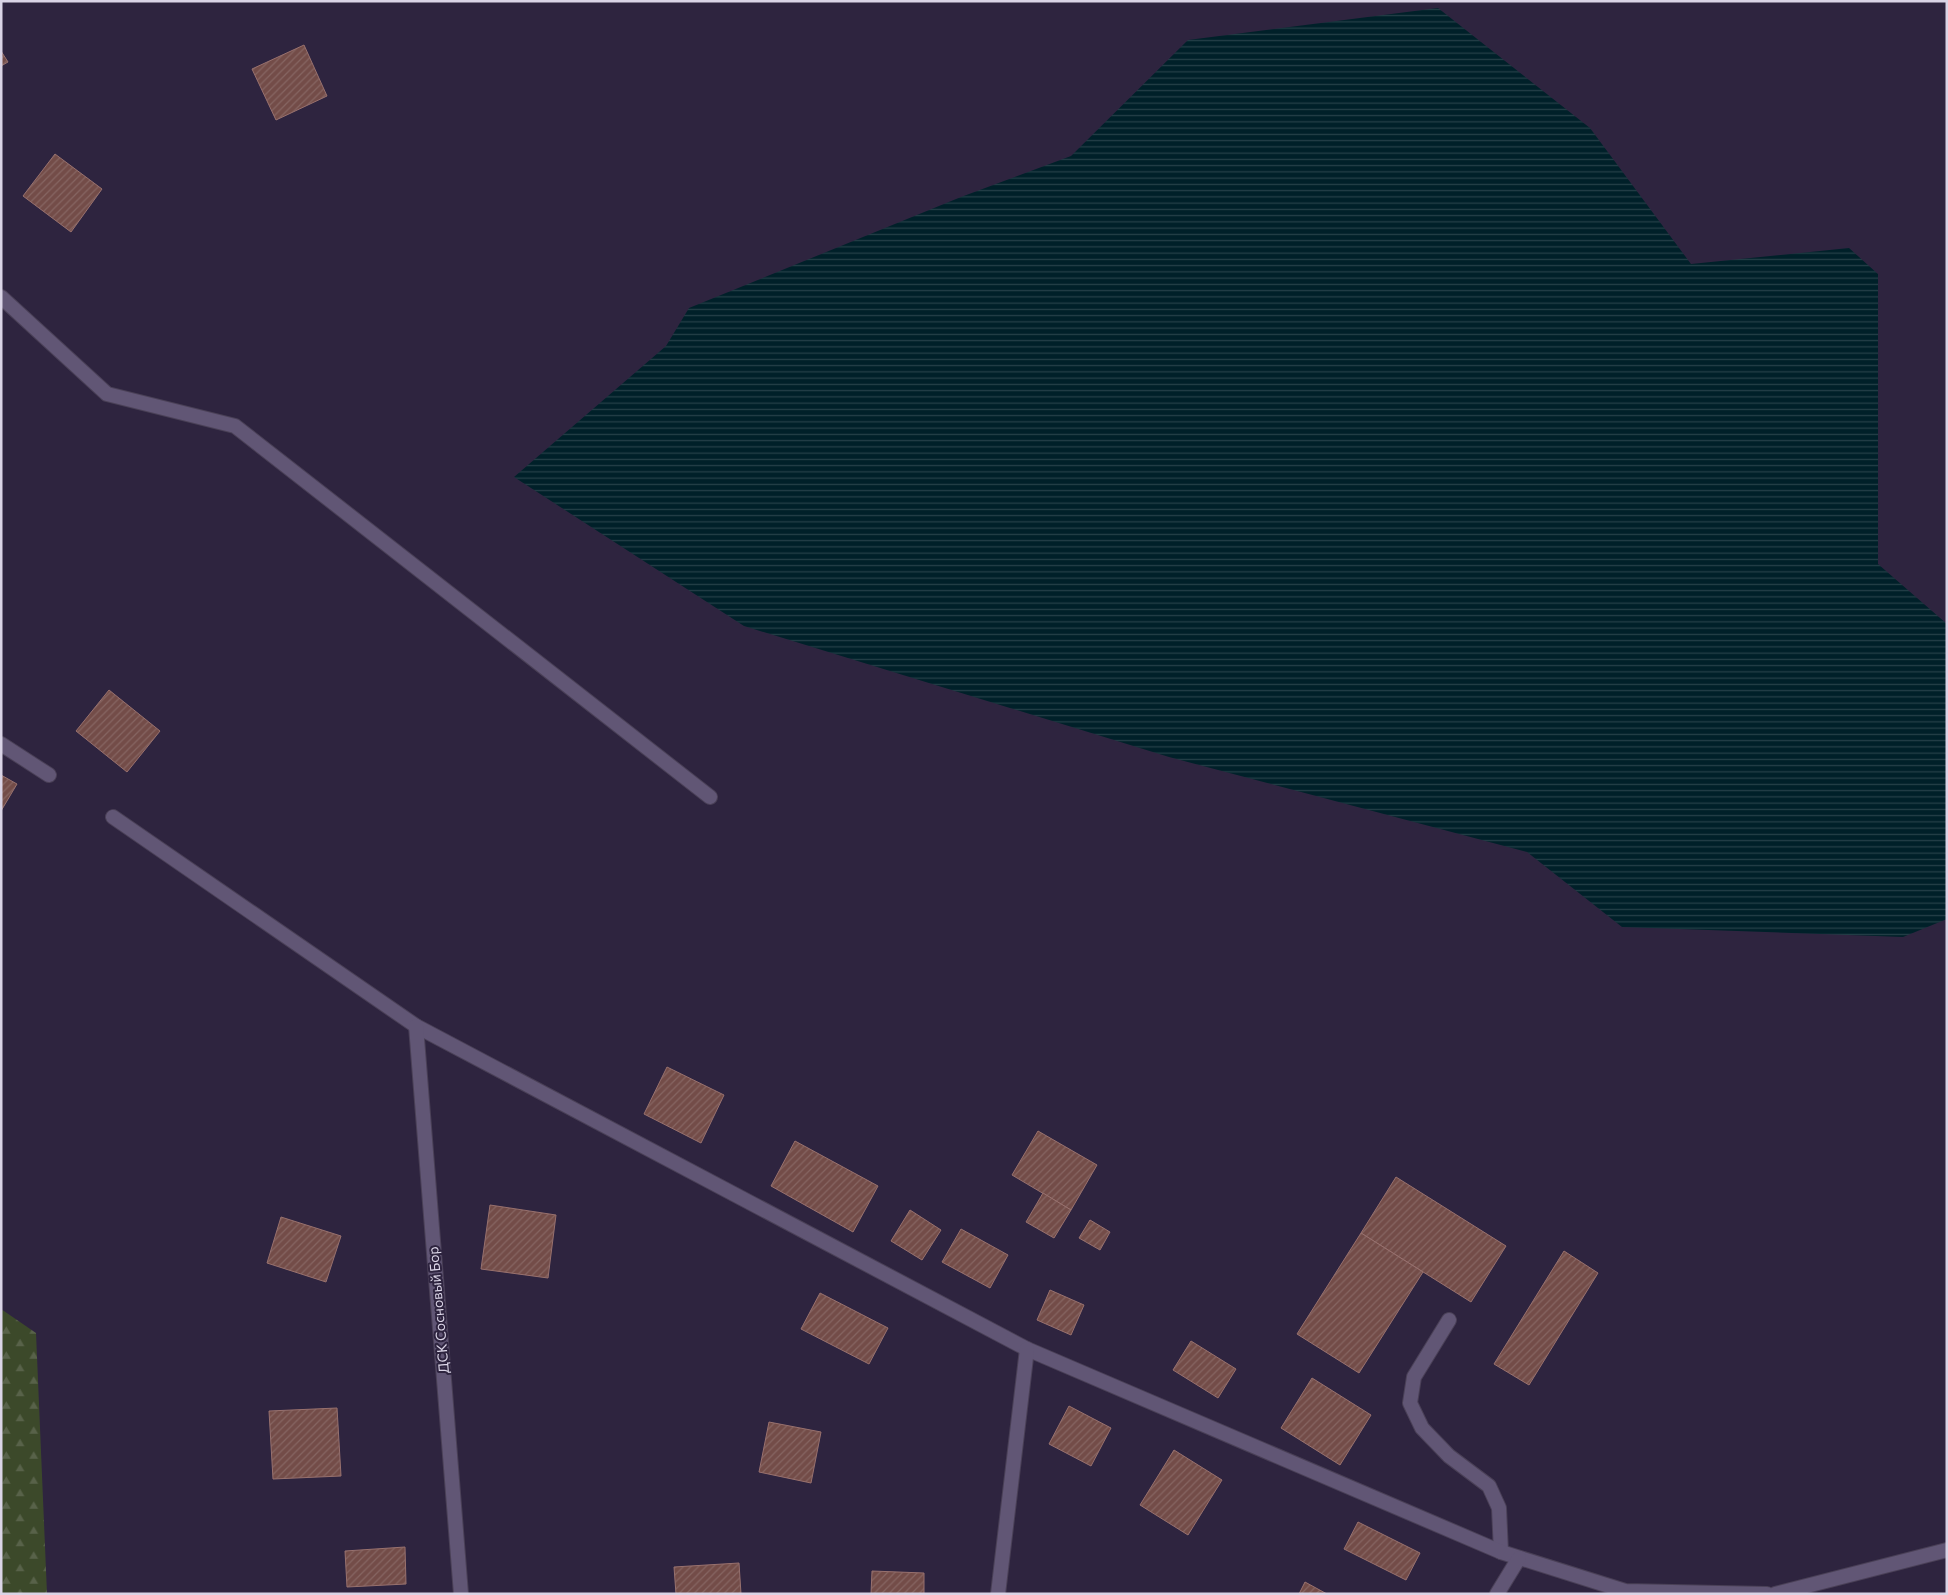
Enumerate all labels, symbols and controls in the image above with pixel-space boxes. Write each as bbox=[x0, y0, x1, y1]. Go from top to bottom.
street label: ДСК Сосновый Бор bbox=[424, 1246, 452, 1374]

